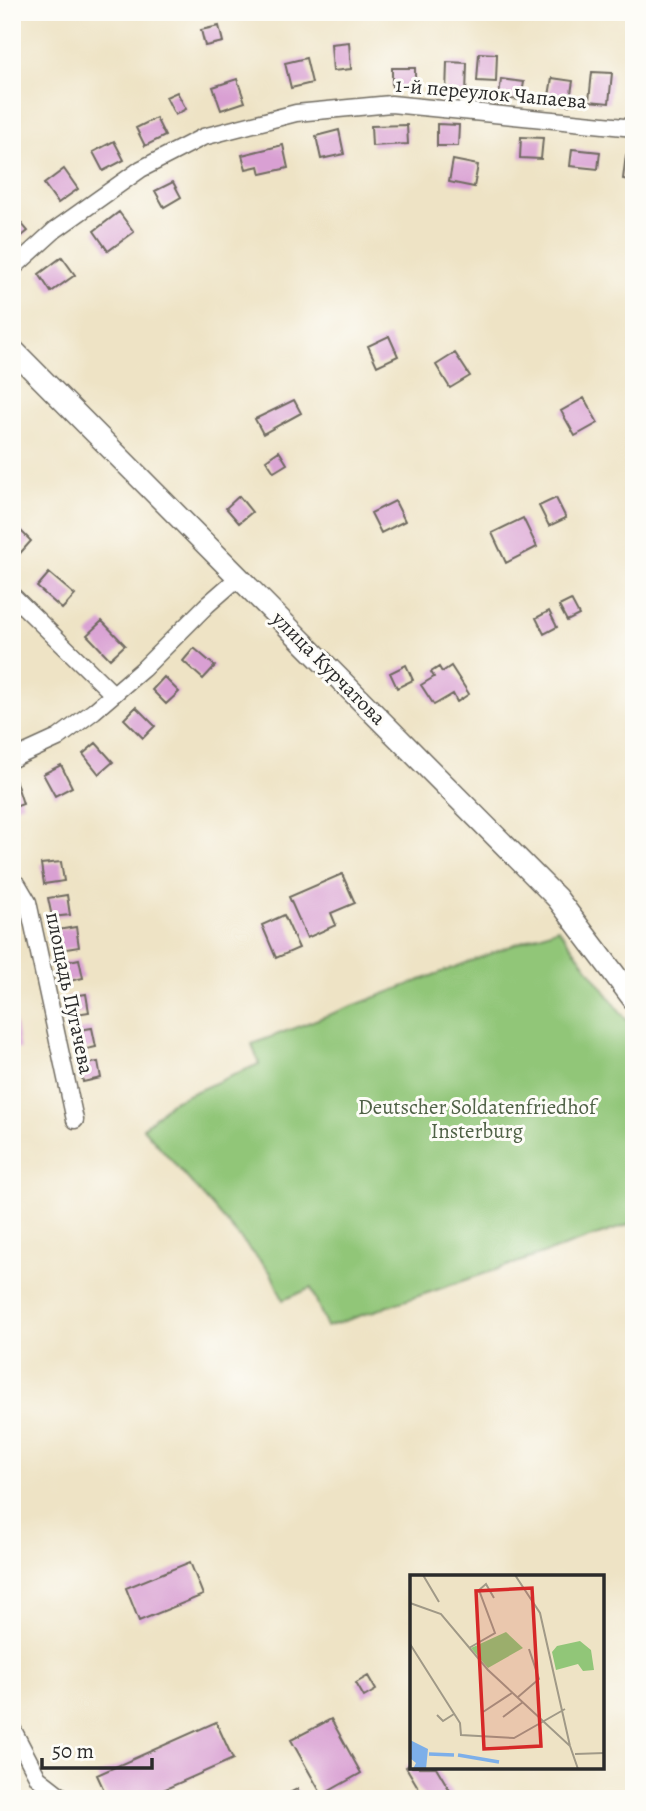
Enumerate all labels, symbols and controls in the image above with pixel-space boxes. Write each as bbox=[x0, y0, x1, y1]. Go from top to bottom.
street label: 1-й переулок Чапаева bbox=[394, 71, 588, 115]
street label: улица Курчатова bbox=[265, 604, 392, 731]
street label: площадь Пугачева bbox=[39, 909, 101, 1077]
park label: Deutscher Soldatenfriedhof Insterburg bbox=[358, 1093, 599, 1145]
inset map bbox=[410, 1575, 604, 1769]
scale bar bbox=[42, 1727, 152, 1771]
text: 50 m bbox=[52, 1737, 94, 1765]

